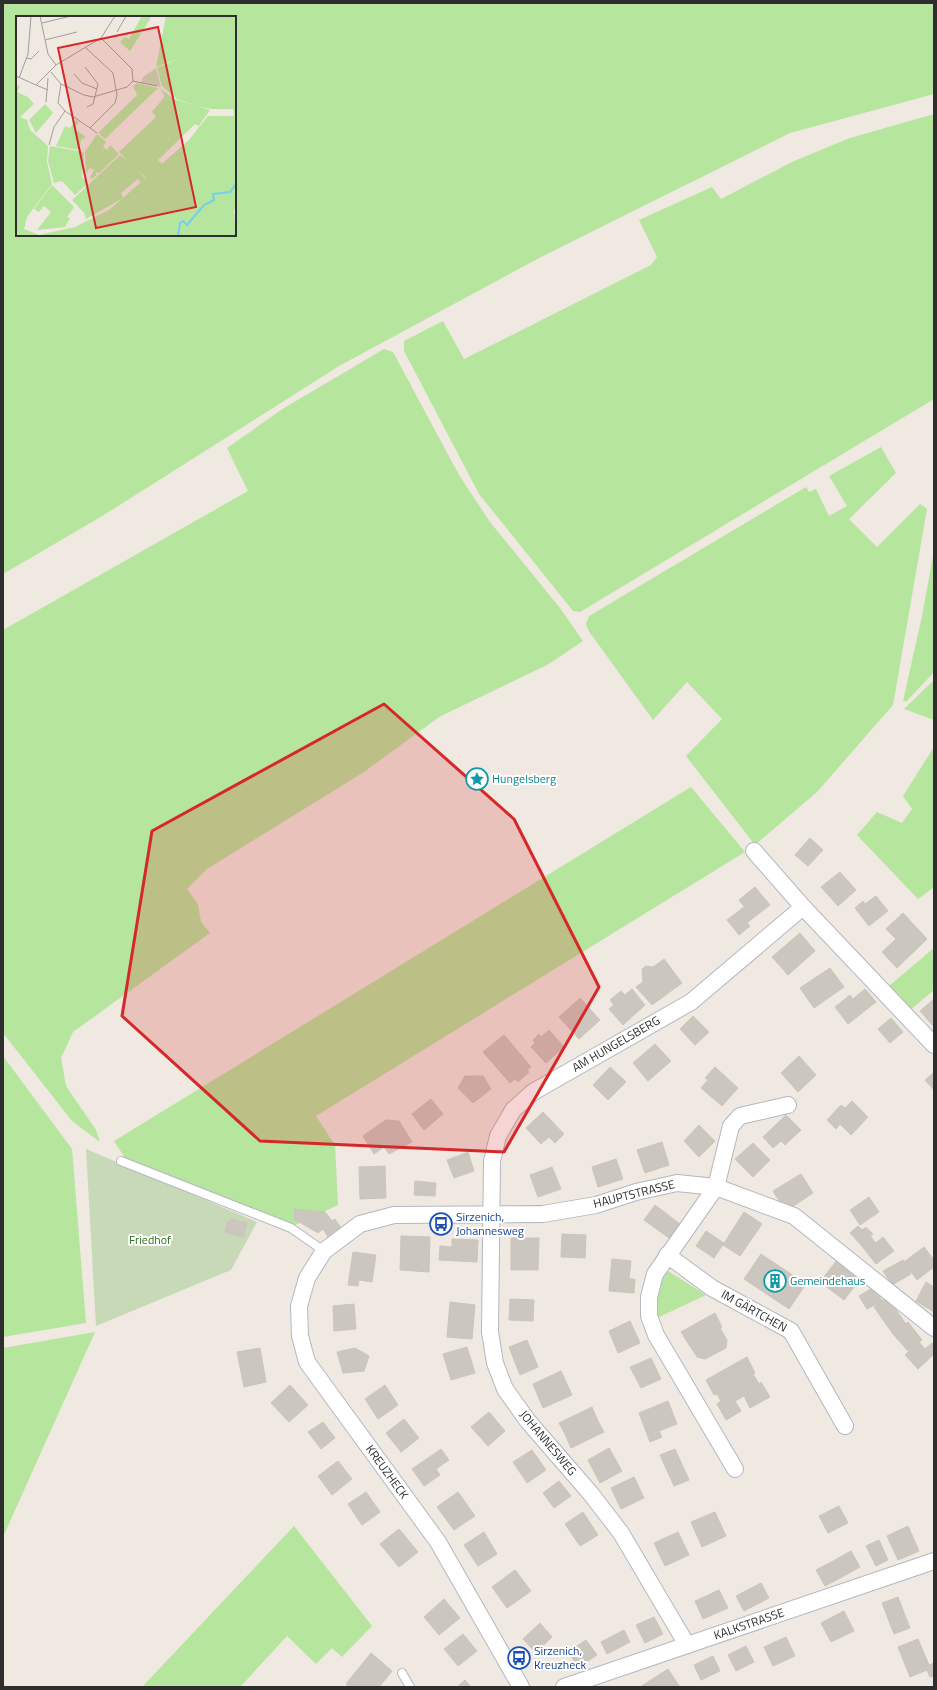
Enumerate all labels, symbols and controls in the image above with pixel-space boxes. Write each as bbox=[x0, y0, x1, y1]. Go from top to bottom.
inset map bbox=[16, 16, 236, 236]
place icon: Hungelsberg bbox=[464, 766, 490, 792]
place label: Hungelsberg bbox=[492, 769, 556, 788]
street label: AM HUNGELSBERG bbox=[568, 1011, 663, 1077]
street label: HAUPTSTRASSE bbox=[591, 1174, 677, 1213]
place label: Sirzenich, Johannesweg bbox=[456, 1207, 524, 1240]
bus stop icon: Sirzenich, Johannesweg bbox=[428, 1211, 454, 1237]
park label: Friedhof bbox=[129, 1230, 171, 1249]
building icon: Gemeindehaus bbox=[762, 1268, 788, 1294]
place label: Gemeindehaus bbox=[790, 1271, 866, 1290]
street label: IM GÄRTCHEN bbox=[718, 1285, 791, 1337]
street label: JOHANNESWEG bbox=[515, 1406, 582, 1480]
street label: KREUZHECK bbox=[361, 1441, 414, 1503]
street label: KALKSTRASSE bbox=[711, 1602, 787, 1644]
place label: Sirzenich, Kreuzheck bbox=[534, 1641, 586, 1674]
bus stop icon: Sirzenich, Kreuzheck bbox=[506, 1645, 532, 1671]

